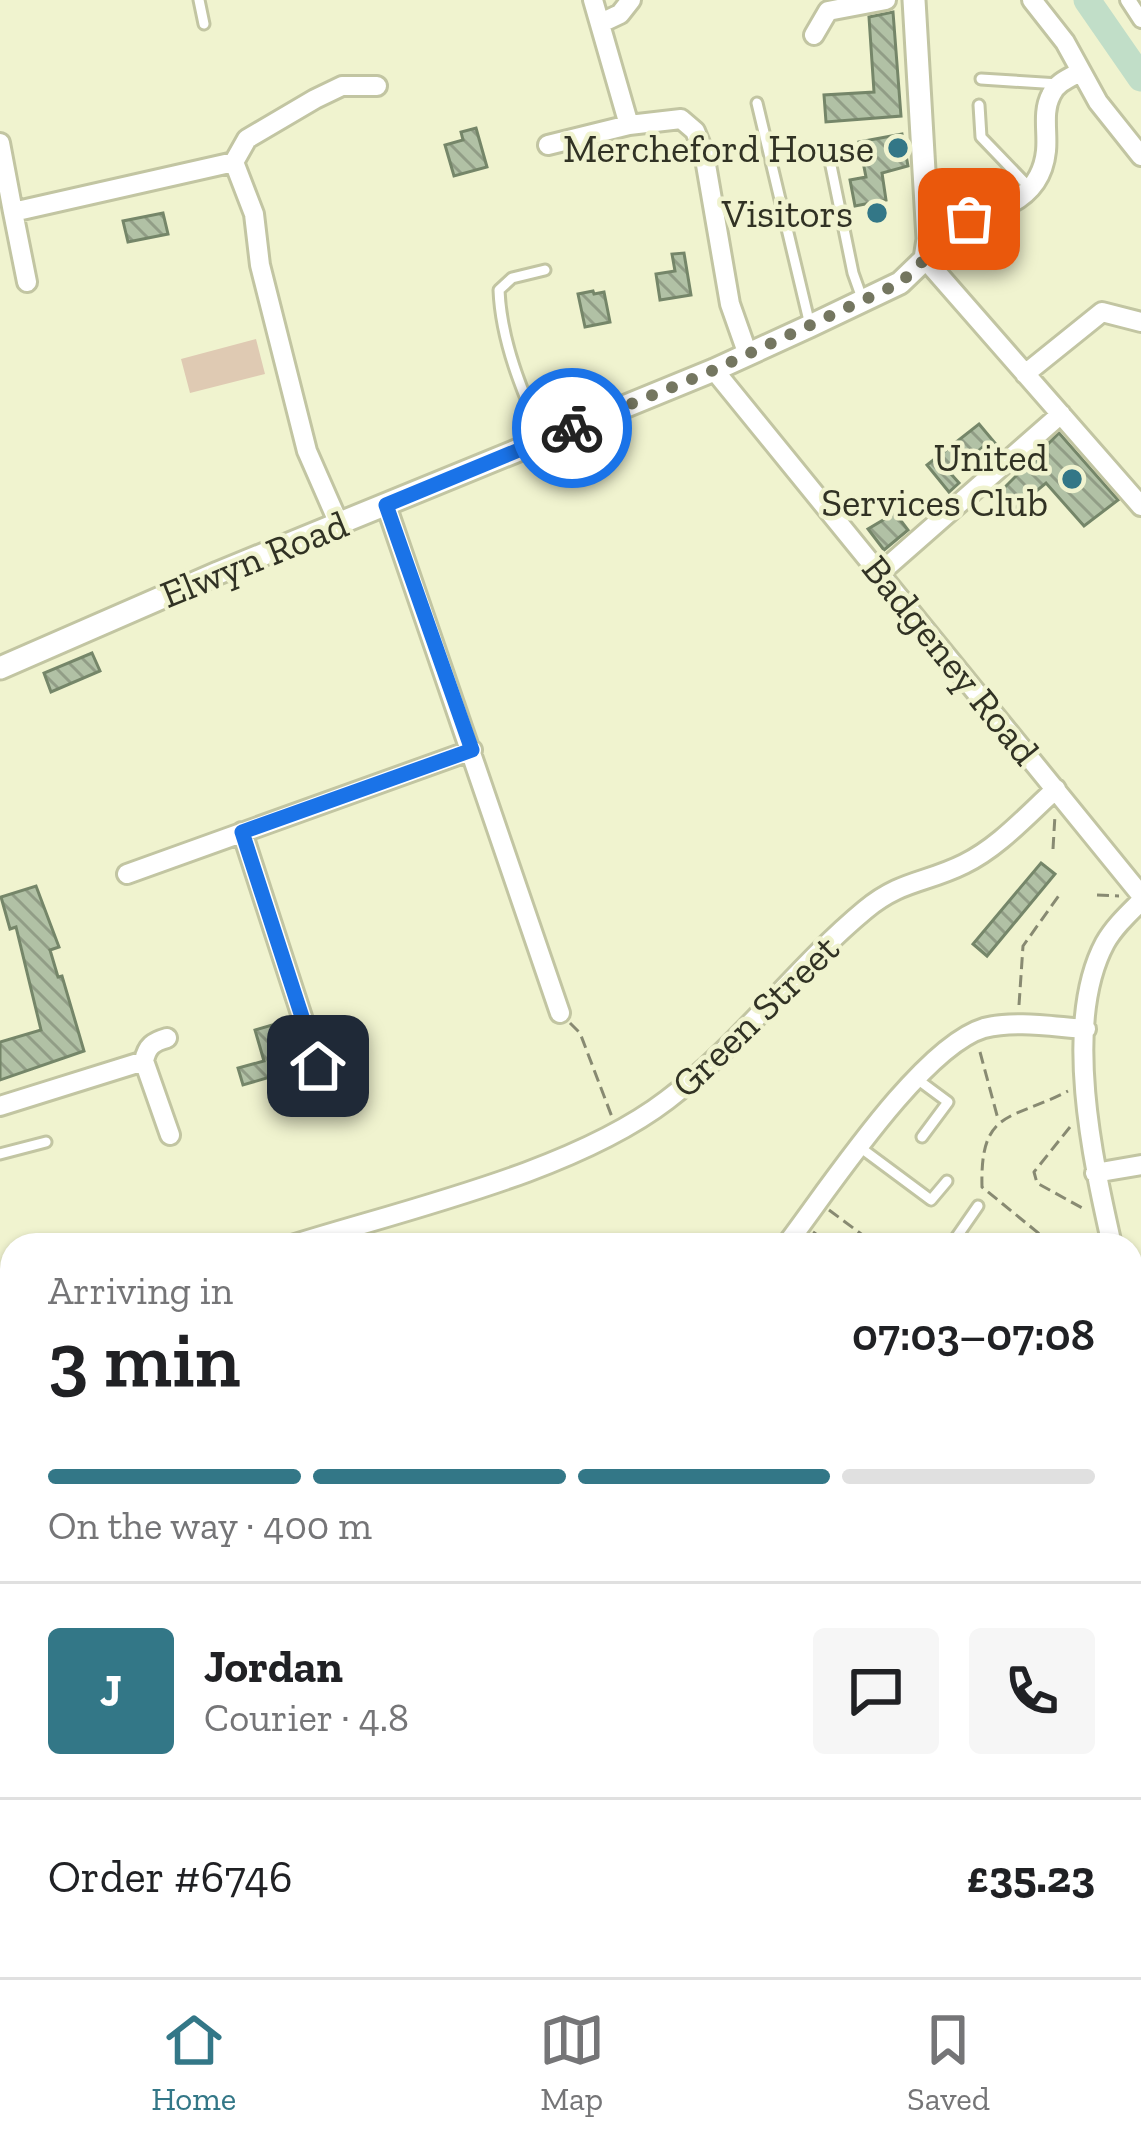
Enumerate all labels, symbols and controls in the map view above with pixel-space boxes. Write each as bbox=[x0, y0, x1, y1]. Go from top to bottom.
place label: Mercheford House bbox=[563, 125, 874, 172]
marker: Mercheford House bbox=[885, 135, 911, 161]
pin bbox=[918, 168, 1020, 270]
icon: bag bbox=[936, 186, 1002, 252]
place label: Visitors bbox=[721, 190, 853, 237]
marker: Visitors bbox=[864, 200, 890, 226]
courier bbox=[512, 368, 632, 488]
icon: bike bbox=[539, 395, 605, 461]
place label: United Services Club bbox=[821, 434, 1048, 526]
marker: United Services Club bbox=[1059, 466, 1085, 492]
street label: Elwyn Road bbox=[154, 500, 354, 618]
street label: Badgeney Road bbox=[852, 546, 1050, 774]
street label: Green Street bbox=[662, 924, 849, 1107]
pin bbox=[267, 1015, 369, 1117]
icon: home bbox=[285, 1033, 351, 1099]
text: Arriving in bbox=[48, 1267, 233, 1314]
text: 07:03–07:08 bbox=[852, 1308, 1095, 1362]
text: 3 min bbox=[48, 1312, 240, 1406]
text: On the way · 400 m bbox=[48, 1502, 372, 1549]
button: chat bbox=[813, 1628, 939, 1754]
button: phone bbox=[969, 1628, 1095, 1754]
text: Jordan bbox=[204, 1640, 343, 1694]
text: J bbox=[100, 1664, 122, 1718]
text: Courier · 4.8 bbox=[204, 1694, 409, 1741]
text: Order #6746 bbox=[48, 1850, 293, 1904]
text: £35.23 bbox=[967, 1850, 1095, 1904]
tab: Home bbox=[151, 2007, 236, 2118]
tab: Map bbox=[539, 2007, 605, 2118]
tab: Saved bbox=[907, 2007, 990, 2118]

